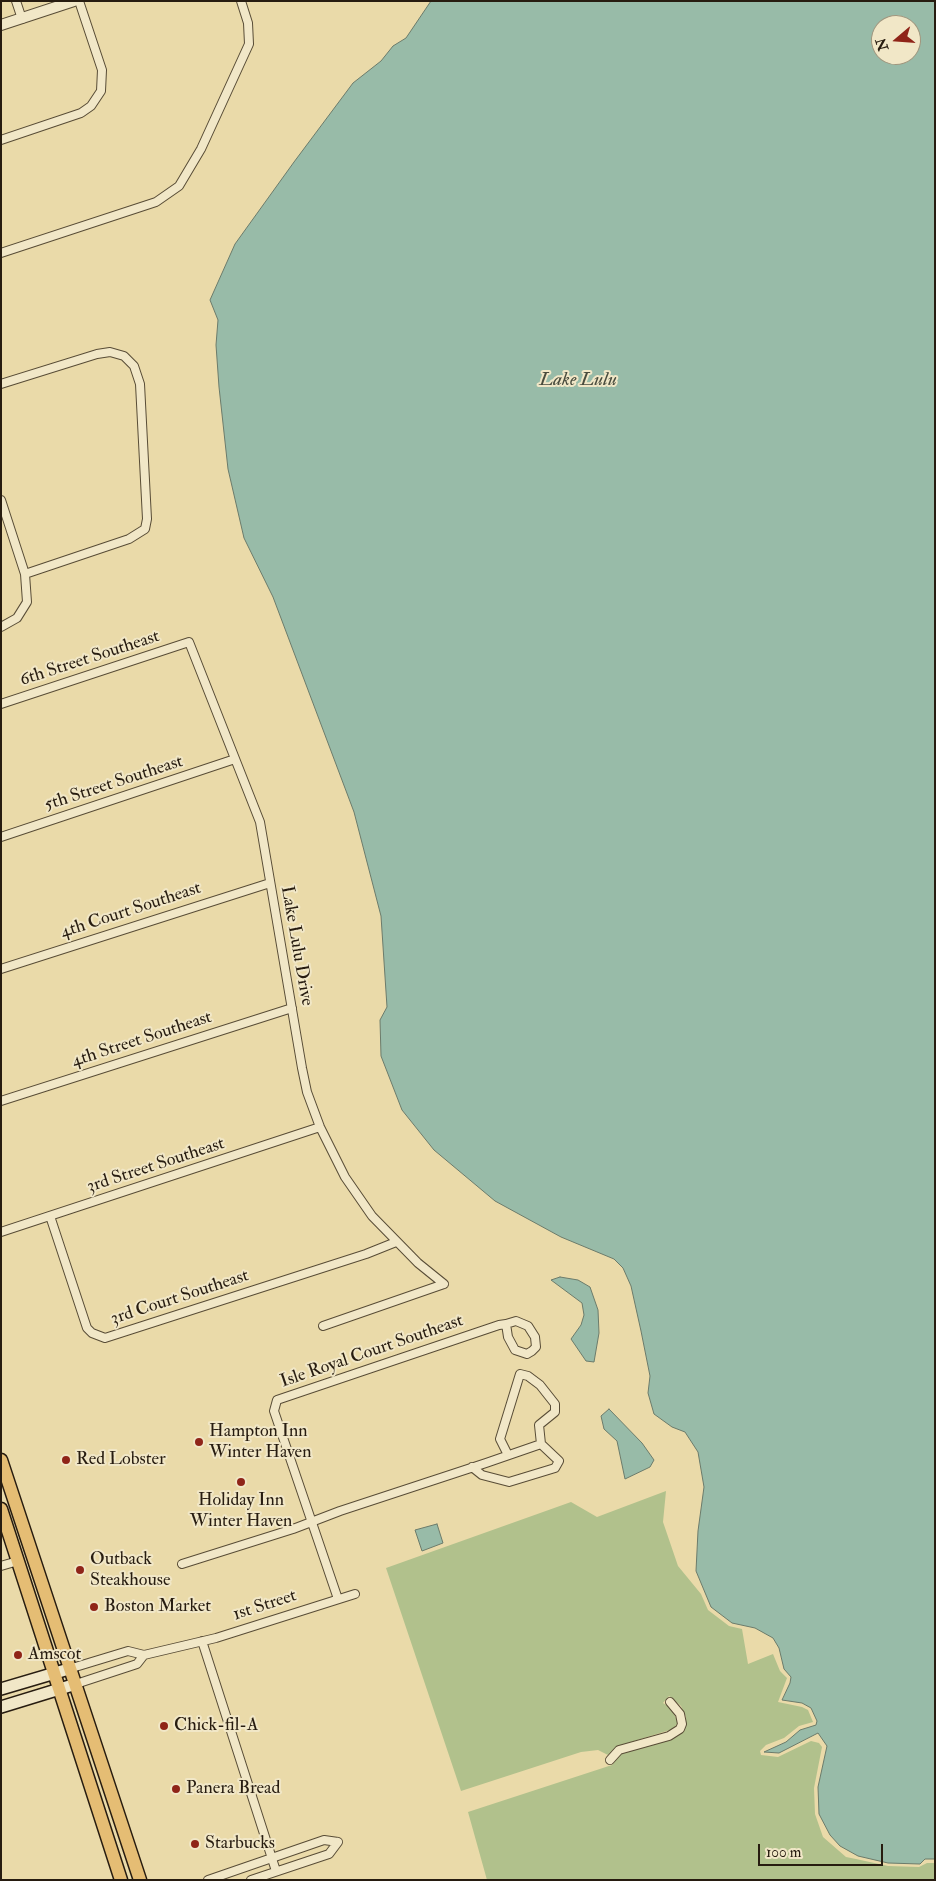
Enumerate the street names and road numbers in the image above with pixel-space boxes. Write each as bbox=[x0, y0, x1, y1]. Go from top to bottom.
street label: 6th Street Southeast bbox=[18, 626, 162, 692]
street label: 5th Street Southeast bbox=[42, 751, 186, 817]
street label: 4th Court Southeast bbox=[58, 878, 204, 944]
street label: Lake Lulu Drive bbox=[275, 884, 317, 1008]
street label: 4th Street Southeast bbox=[69, 1007, 215, 1073]
street label: 3rd Street Southeast bbox=[84, 1134, 228, 1198]
street label: 3rd Court Southeast bbox=[108, 1266, 252, 1330]
street label: Isle Royal Court Southeast bbox=[278, 1311, 466, 1393]
street label: 1st Street bbox=[230, 1586, 300, 1626]

